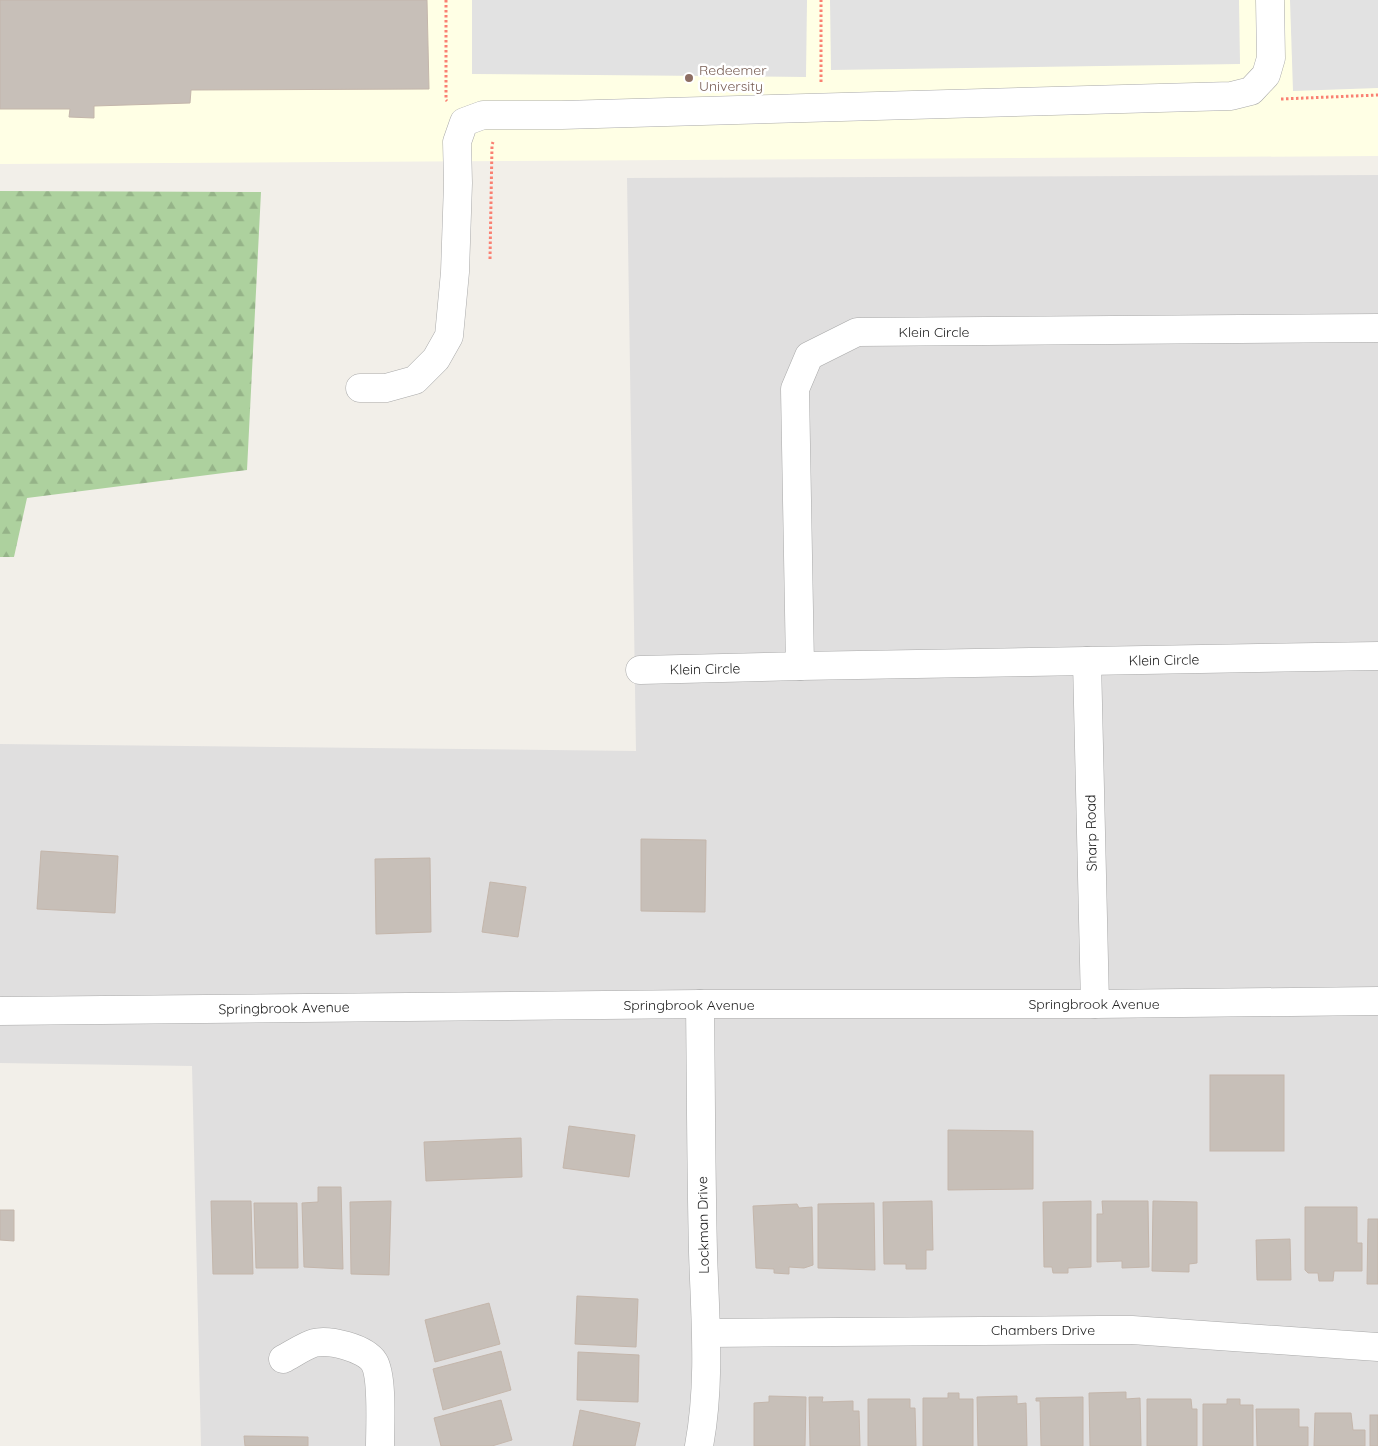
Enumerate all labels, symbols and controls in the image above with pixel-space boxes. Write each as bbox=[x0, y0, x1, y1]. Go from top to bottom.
place label: Redeemer University bbox=[699, 61, 767, 95]
marker: Redeemer University bbox=[683, 72, 695, 84]
street label: Klein Circle bbox=[899, 323, 969, 341]
street label: Klein Circle bbox=[1128, 650, 1200, 670]
street label: Klein Circle bbox=[669, 659, 741, 679]
street label: Sharp Road bbox=[1081, 794, 1101, 872]
street label: Springbrook Avenue bbox=[1028, 995, 1160, 1013]
street label: Springbrook Avenue bbox=[623, 996, 755, 1014]
street label: Springbrook Avenue bbox=[218, 998, 350, 1018]
street label: Lockman Drive bbox=[693, 1176, 713, 1274]
street label: Chambers Drive bbox=[991, 1321, 1095, 1339]

